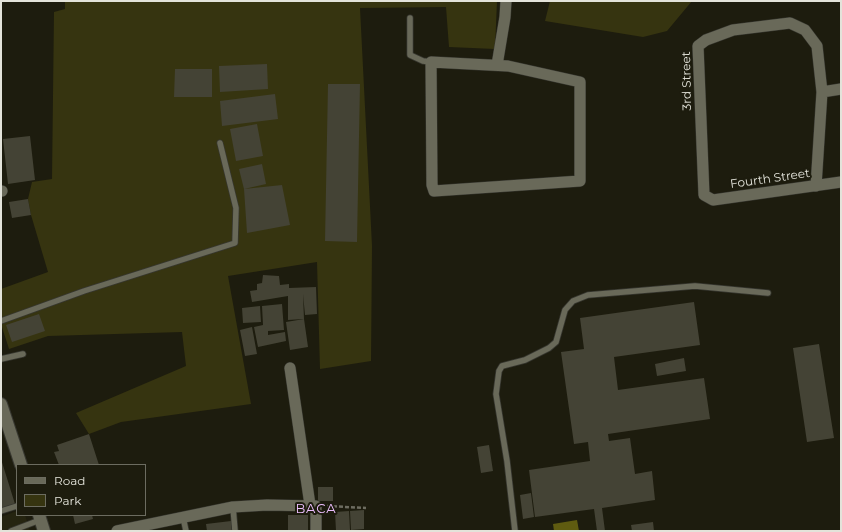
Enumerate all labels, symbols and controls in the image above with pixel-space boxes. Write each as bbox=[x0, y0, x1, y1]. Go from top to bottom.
street label: 3rd Street bbox=[679, 51, 695, 111]
street label: Fourth Street bbox=[729, 166, 811, 192]
legend bbox=[16, 464, 146, 516]
text: Road bbox=[54, 473, 85, 488]
text: Park bbox=[54, 493, 81, 508]
district label: BACA bbox=[295, 501, 337, 517]

